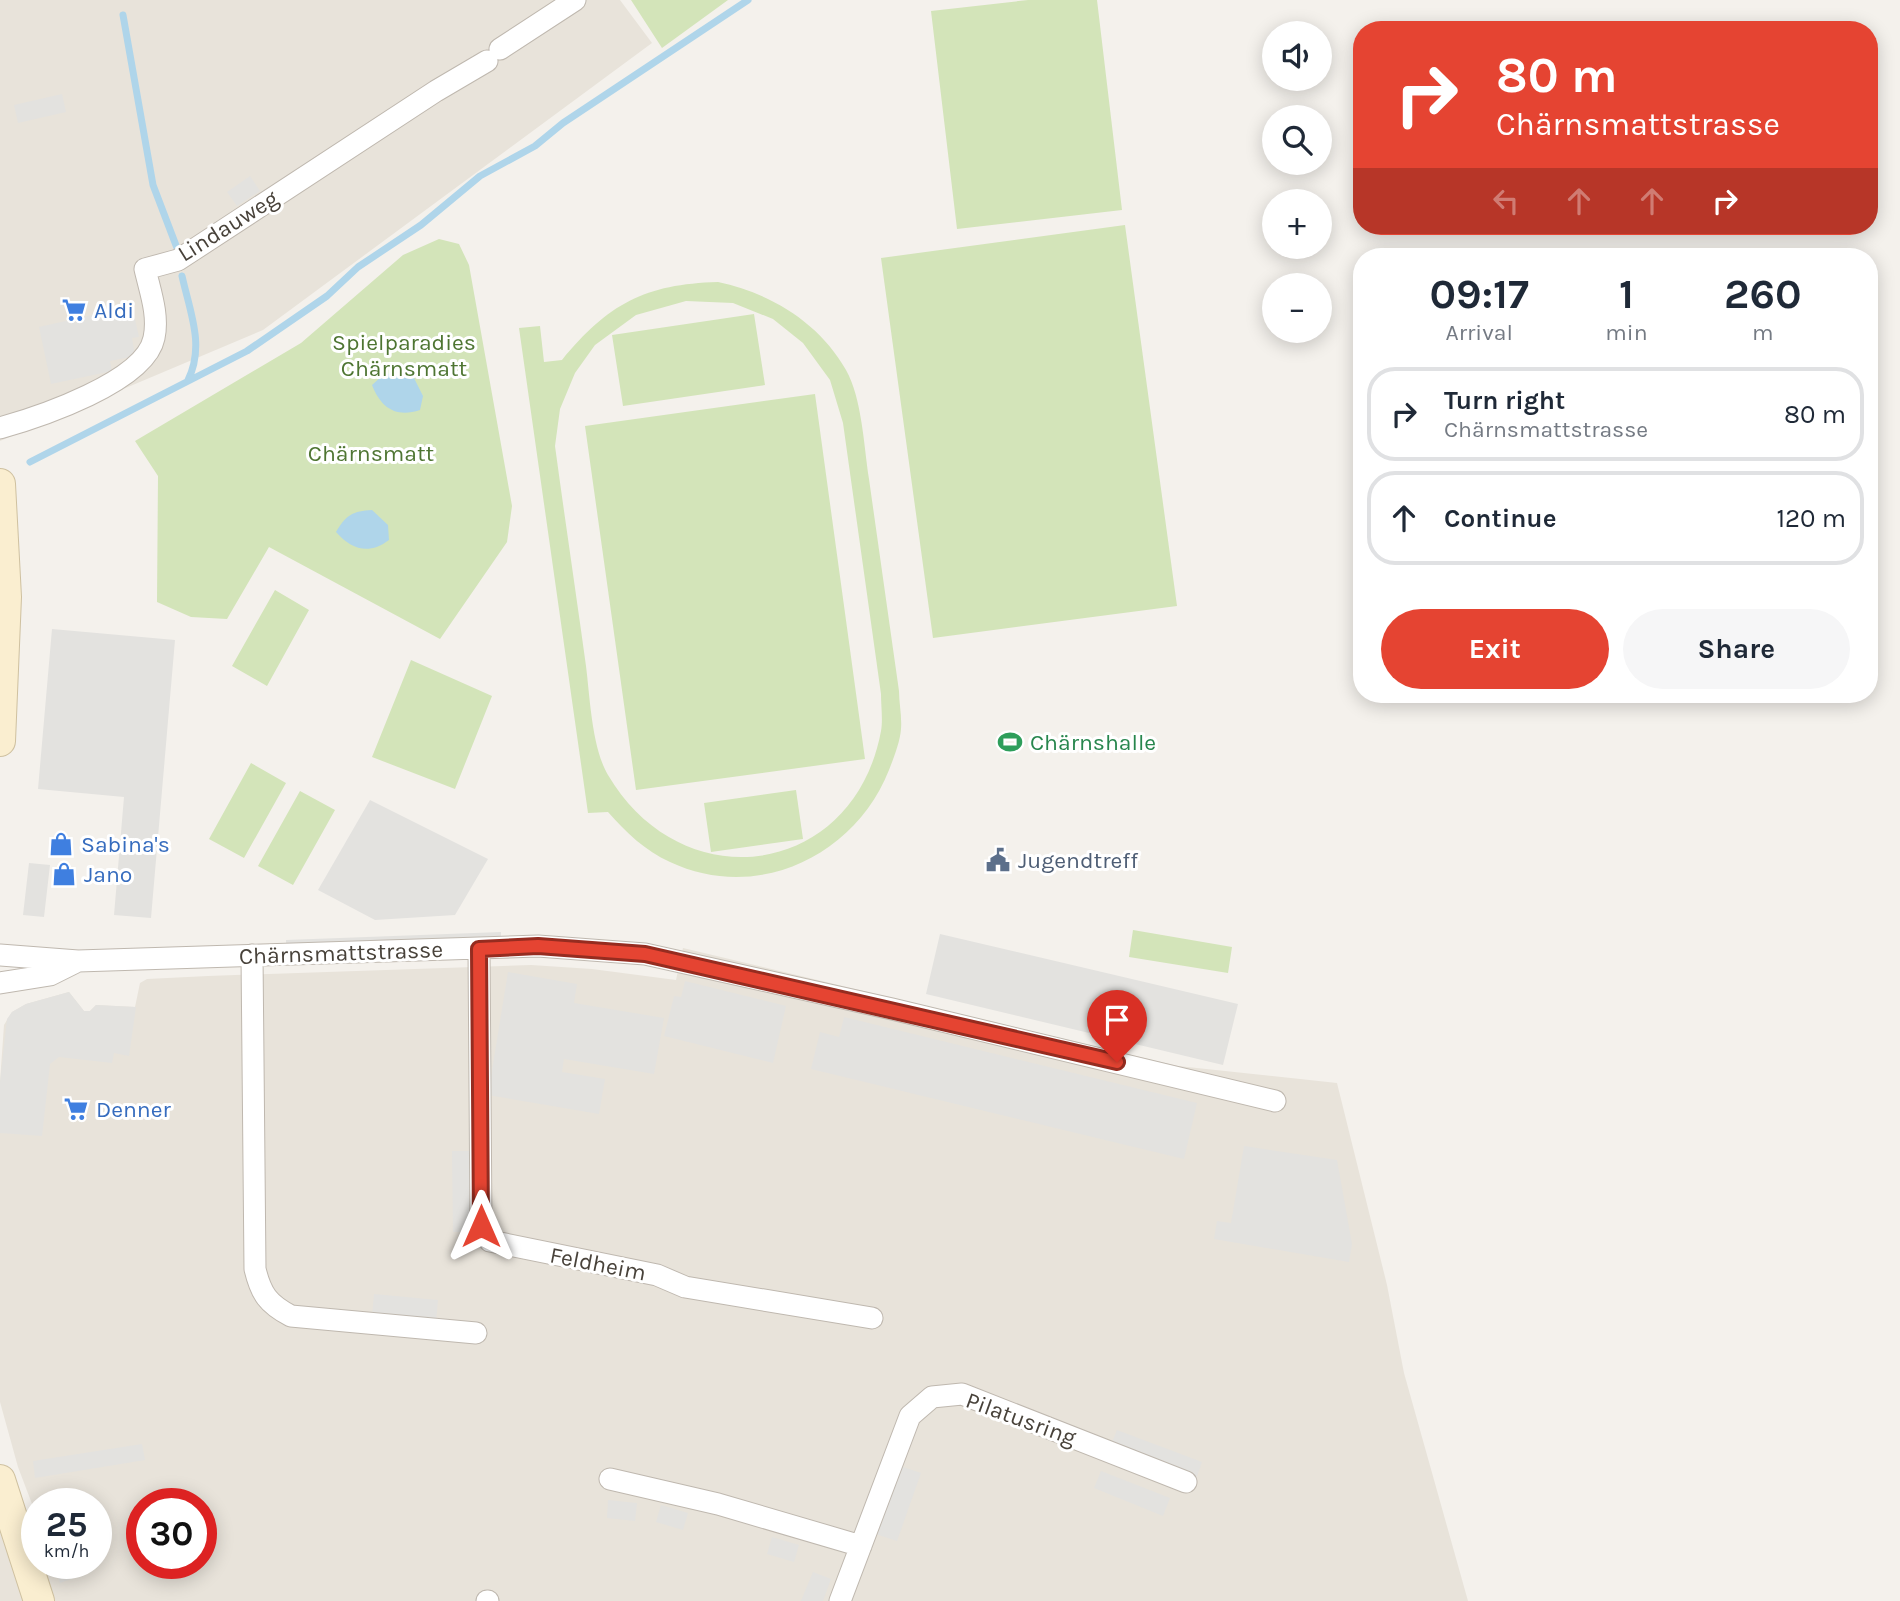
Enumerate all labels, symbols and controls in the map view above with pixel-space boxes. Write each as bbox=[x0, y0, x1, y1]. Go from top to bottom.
map controls bbox=[1262, 21, 1332, 343]
button: sound bbox=[1262, 21, 1332, 91]
text: 80 m bbox=[1496, 47, 1618, 104]
icon: right bbox=[1381, 49, 1472, 140]
button: search bbox=[1262, 105, 1332, 175]
text: Chärnsmattstrasse bbox=[1496, 106, 1780, 143]
icon: left bbox=[1487, 182, 1525, 220]
icon: ahead bbox=[1560, 182, 1598, 220]
icon: ahead bbox=[1633, 182, 1671, 220]
icon: right bbox=[1706, 182, 1744, 220]
street label: Lindauweg bbox=[173, 185, 283, 267]
button: + bbox=[1262, 189, 1332, 259]
text: 09:17 bbox=[1429, 269, 1529, 319]
text: 1 bbox=[1619, 269, 1634, 319]
text: 260 bbox=[1724, 269, 1802, 319]
button: − bbox=[1262, 273, 1332, 343]
supermarket icon: Aldi bbox=[60, 296, 88, 324]
place label: Aldi bbox=[94, 297, 134, 324]
text: Arrival bbox=[1445, 319, 1513, 346]
text: min bbox=[1605, 319, 1648, 346]
text: m bbox=[1752, 319, 1774, 346]
park label: Spielparadies Chärnsmatt bbox=[332, 329, 476, 382]
text: Turn right bbox=[1444, 385, 1565, 416]
icon: right bbox=[1385, 395, 1423, 433]
text: 80 m bbox=[1784, 399, 1846, 430]
text: Chärnsmattstrasse bbox=[1444, 416, 1648, 443]
park label: Chärnsmatt bbox=[308, 440, 435, 467]
icon: ahead bbox=[1385, 499, 1423, 537]
text: Continue bbox=[1444, 503, 1556, 534]
text: 120 m bbox=[1776, 503, 1846, 534]
button: Exit bbox=[1381, 609, 1609, 689]
button: Share bbox=[1623, 609, 1850, 689]
sports icon: Chärnshalle bbox=[996, 728, 1024, 756]
place label: Chärnshalle bbox=[1030, 729, 1156, 756]
shop icon: Sabina's bbox=[47, 830, 75, 858]
place label: Sabina's bbox=[81, 831, 170, 858]
public building icon: Jugendtreff bbox=[984, 846, 1012, 874]
place label: Jugendtreff bbox=[1018, 847, 1138, 874]
shop icon: Jano bbox=[50, 860, 78, 888]
place label: Jano bbox=[84, 861, 132, 888]
street label: Chärnsmattstrasse bbox=[239, 936, 443, 970]
pin bbox=[1087, 990, 1147, 1062]
icon: arrive bbox=[1098, 1001, 1136, 1039]
supermarket icon: Denner bbox=[62, 1095, 90, 1123]
place label: Denner bbox=[96, 1096, 172, 1123]
position arrow bbox=[444, 1189, 518, 1263]
street label: Feldheim bbox=[548, 1241, 648, 1287]
street label: Pilatusring bbox=[962, 1387, 1080, 1451]
speed limit sign: 30 bbox=[126, 1488, 217, 1579]
text: 25 bbox=[46, 1504, 87, 1545]
text: km/h bbox=[44, 1540, 89, 1562]

